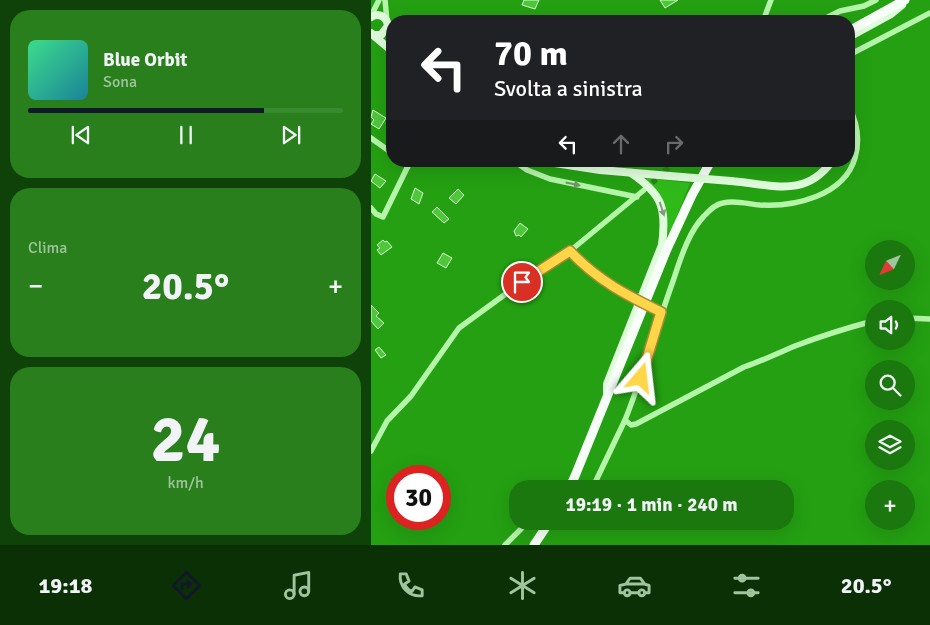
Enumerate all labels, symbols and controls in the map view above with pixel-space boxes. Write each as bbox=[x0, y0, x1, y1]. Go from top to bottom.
text: 70 m bbox=[494, 32, 568, 75]
icon: left bbox=[411, 35, 476, 100]
text: Blue Orbit bbox=[103, 48, 187, 72]
text: Sona bbox=[103, 72, 137, 92]
text: Svolta a sinistra bbox=[494, 75, 643, 102]
icon: previous bbox=[67, 121, 95, 149]
icon: pause bbox=[172, 121, 200, 149]
icon: next bbox=[277, 121, 305, 149]
icon: left bbox=[554, 130, 582, 158]
icon: ahead bbox=[607, 130, 635, 158]
icon: right bbox=[660, 130, 688, 158]
one-way arrow bbox=[566, 180, 581, 188]
one-way arrow bbox=[658, 202, 666, 217]
text: Clima bbox=[28, 238, 67, 258]
north arrow bbox=[865, 240, 915, 290]
map controls bbox=[865, 240, 915, 530]
pin bbox=[501, 261, 543, 303]
text: 20.5° bbox=[142, 263, 229, 310]
icon: arrive bbox=[508, 268, 536, 296]
text: − bbox=[28, 269, 43, 303]
text: + bbox=[328, 269, 343, 303]
button: sound bbox=[865, 300, 915, 350]
position arrow bbox=[614, 351, 666, 403]
button: search bbox=[865, 360, 915, 410]
text: 24 bbox=[150, 400, 221, 480]
button: layers bbox=[865, 420, 915, 470]
speed limit sign: 30 bbox=[386, 465, 451, 530]
text: km/h bbox=[167, 473, 204, 493]
button: + bbox=[865, 480, 915, 530]
text: 19:19 · 1 min · 240 m bbox=[565, 493, 738, 517]
icon: directions bbox=[169, 568, 204, 603]
icon: music bbox=[281, 568, 316, 603]
icon: phone bbox=[393, 568, 428, 603]
icon: climate bbox=[505, 568, 540, 603]
icon: car bbox=[617, 568, 652, 603]
icon: filters bbox=[729, 568, 764, 603]
text: 19:18 bbox=[38, 572, 92, 599]
text: 20.5° bbox=[841, 572, 892, 599]

